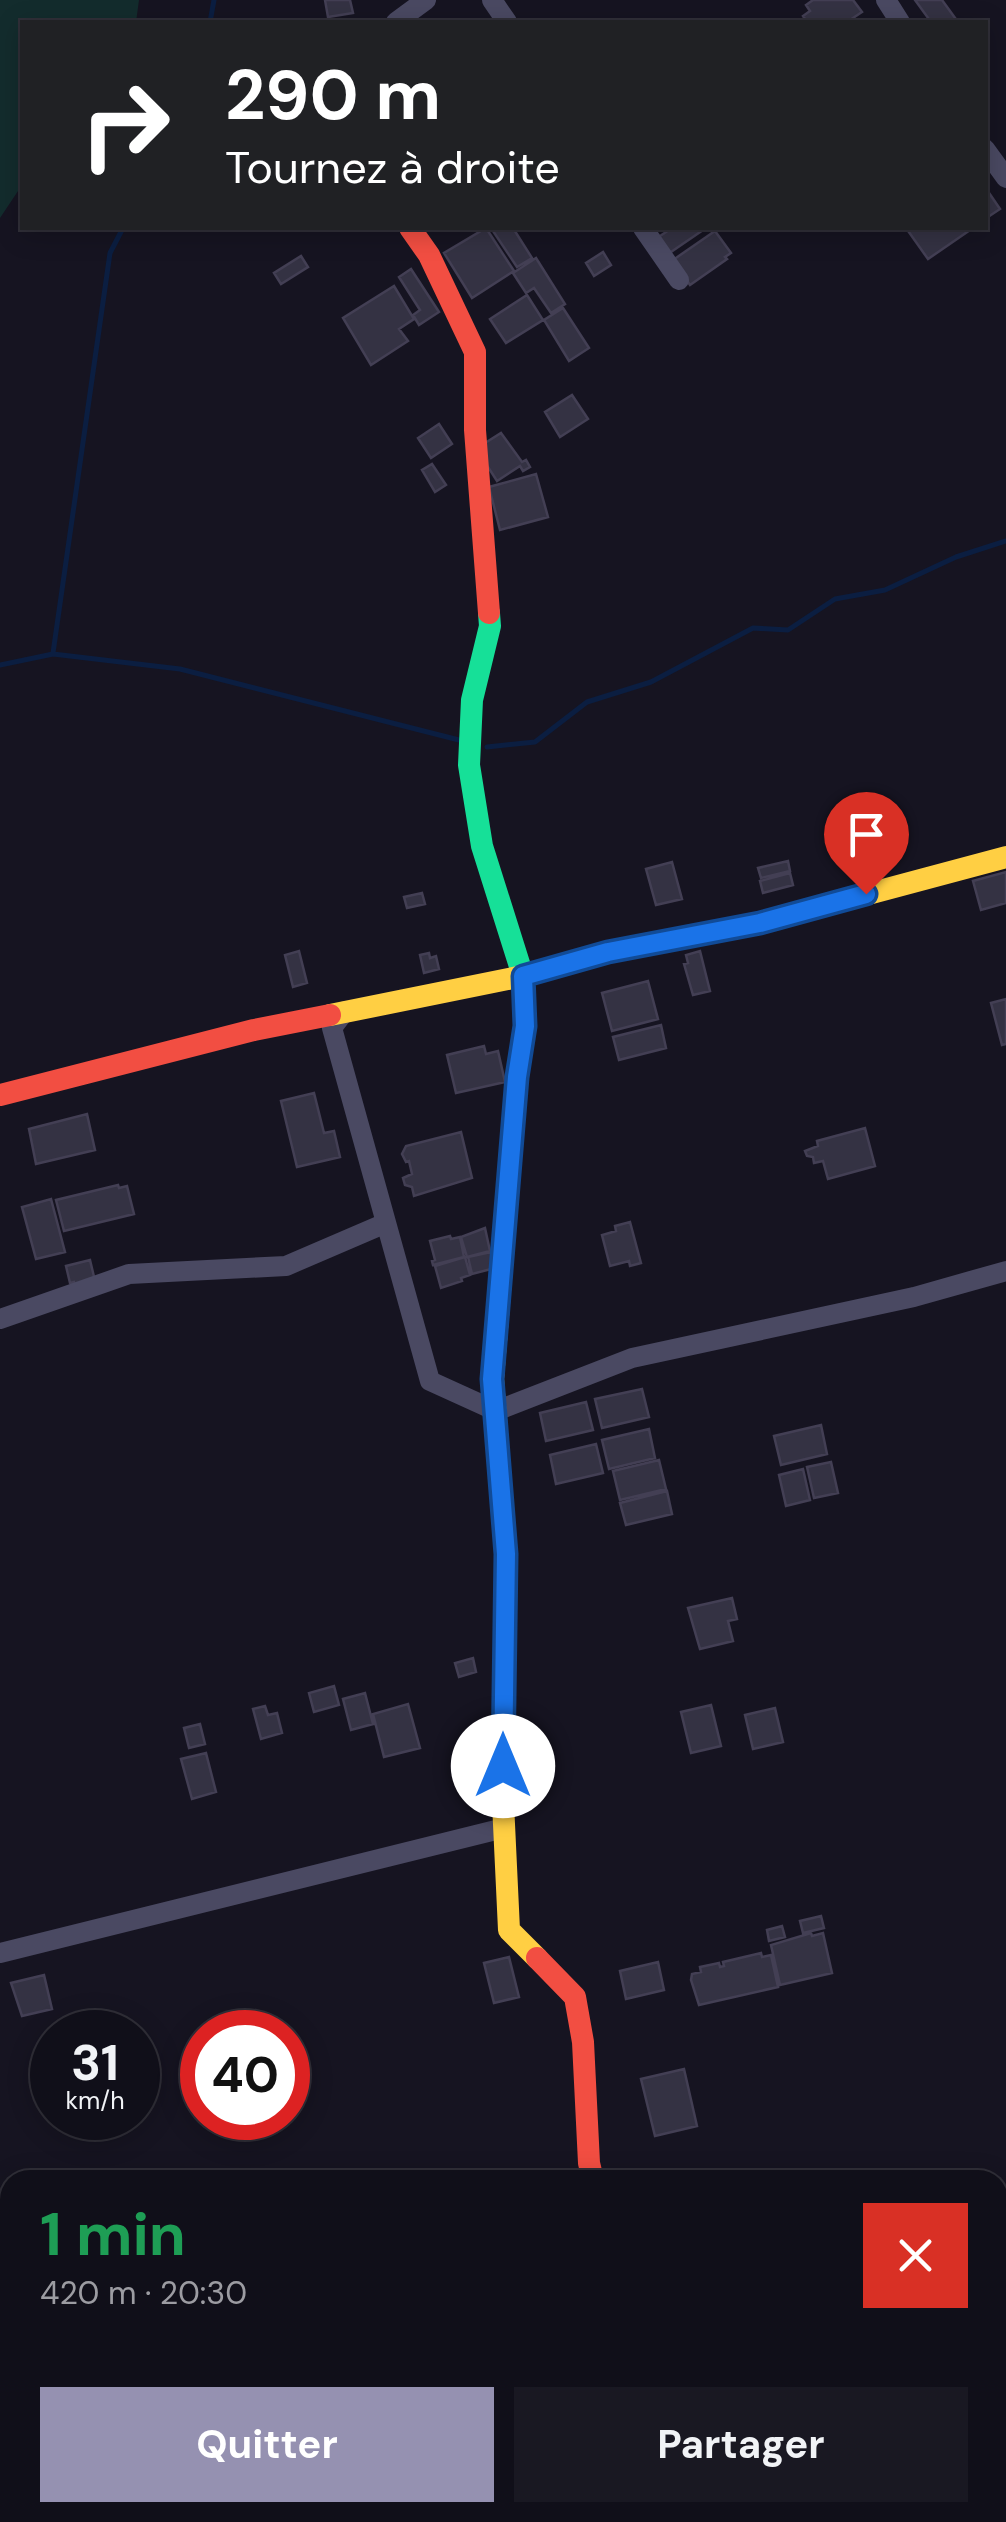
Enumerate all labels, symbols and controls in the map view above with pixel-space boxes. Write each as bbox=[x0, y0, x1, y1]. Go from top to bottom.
text: 290 m bbox=[225, 50, 441, 141]
icon: right bbox=[60, 60, 190, 190]
text: Tournez à droite bbox=[225, 138, 560, 197]
pin bbox=[824, 792, 909, 895]
icon: arrive bbox=[839, 807, 894, 862]
position arrow bbox=[451, 1714, 555, 1818]
speed limit sign: 40 bbox=[180, 2010, 310, 2140]
text: 31 bbox=[71, 2030, 119, 2096]
text: km/h bbox=[65, 2084, 125, 2117]
text: 1 min bbox=[40, 2195, 186, 2274]
button: close bbox=[863, 2203, 968, 2308]
text: 420 m · 20:30 bbox=[40, 2272, 247, 2314]
button: Quitter bbox=[40, 2387, 494, 2502]
button: Partager bbox=[514, 2387, 968, 2502]

